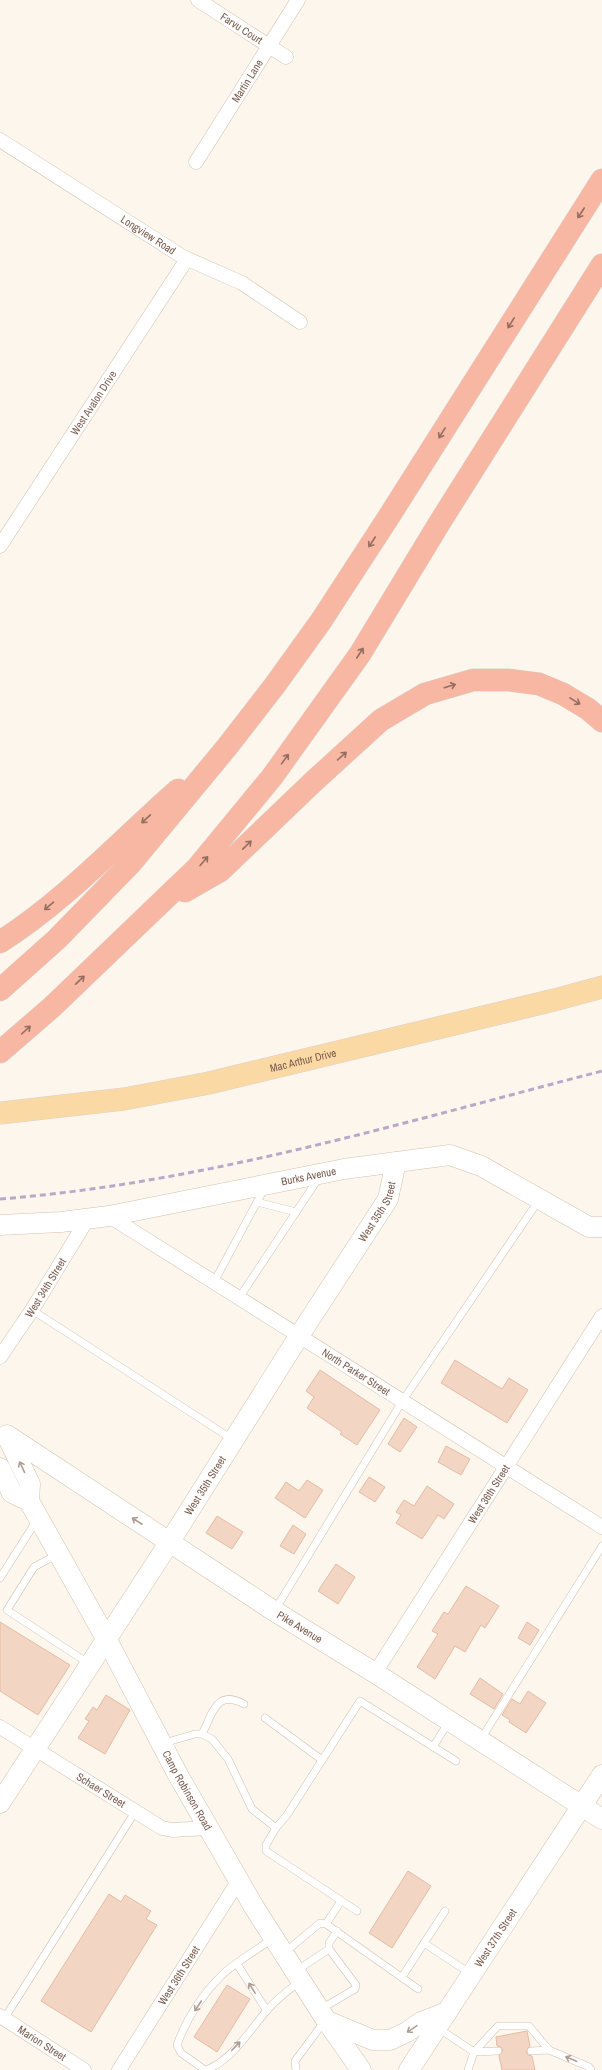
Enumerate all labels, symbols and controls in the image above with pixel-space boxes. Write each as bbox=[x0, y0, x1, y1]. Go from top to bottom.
street label: Farvu Court bbox=[218, 10, 266, 47]
street label: Martin Lane bbox=[228, 57, 266, 105]
one-way arrow bbox=[577, 207, 585, 218]
street label: Longview Road bbox=[118, 212, 179, 258]
one-way arrow bbox=[507, 317, 515, 328]
street label: West Avalon Drive bbox=[67, 368, 119, 438]
one-way arrow bbox=[438, 427, 446, 438]
one-way arrow bbox=[368, 536, 376, 547]
one-way arrow bbox=[357, 647, 365, 659]
one-way arrow bbox=[443, 682, 456, 689]
one-way arrow bbox=[569, 697, 580, 705]
one-way arrow bbox=[337, 751, 347, 760]
one-way arrow bbox=[281, 754, 289, 765]
one-way arrow bbox=[141, 814, 151, 824]
one-way arrow bbox=[242, 840, 252, 849]
one-way arrow bbox=[199, 855, 208, 866]
one-way arrow bbox=[44, 902, 55, 911]
one-way arrow bbox=[75, 975, 85, 985]
one-way arrow bbox=[21, 1025, 31, 1034]
street label: Mac Arthur Drive bbox=[268, 1046, 338, 1075]
street label: Burks Avenue bbox=[280, 1164, 337, 1188]
street label: West 35th Street bbox=[355, 1180, 399, 1244]
street label: West 34th Street bbox=[22, 1255, 69, 1320]
street label: North Parker Street bbox=[319, 1345, 393, 1399]
street label: West 35th Street bbox=[181, 1453, 229, 1518]
one-way arrow bbox=[18, 1462, 25, 1474]
street label: West 36th Street bbox=[465, 1462, 513, 1526]
one-way arrow bbox=[131, 1517, 143, 1525]
street label: Pike Avenue bbox=[275, 1608, 325, 1646]
street label: Camp Robinson Road bbox=[159, 1748, 215, 1833]
street label: Schaer Street bbox=[74, 1769, 129, 1811]
street label: West 37th Street bbox=[471, 1905, 520, 1970]
street label: West 36th Street bbox=[155, 1943, 203, 2007]
one-way arrow bbox=[247, 1982, 255, 1994]
one-way arrow bbox=[194, 2000, 202, 2011]
street label: Marion Street bbox=[15, 2022, 69, 2064]
one-way arrow bbox=[406, 2025, 417, 2033]
one-way arrow bbox=[231, 2041, 241, 2051]
one-way arrow bbox=[565, 2055, 577, 2063]

